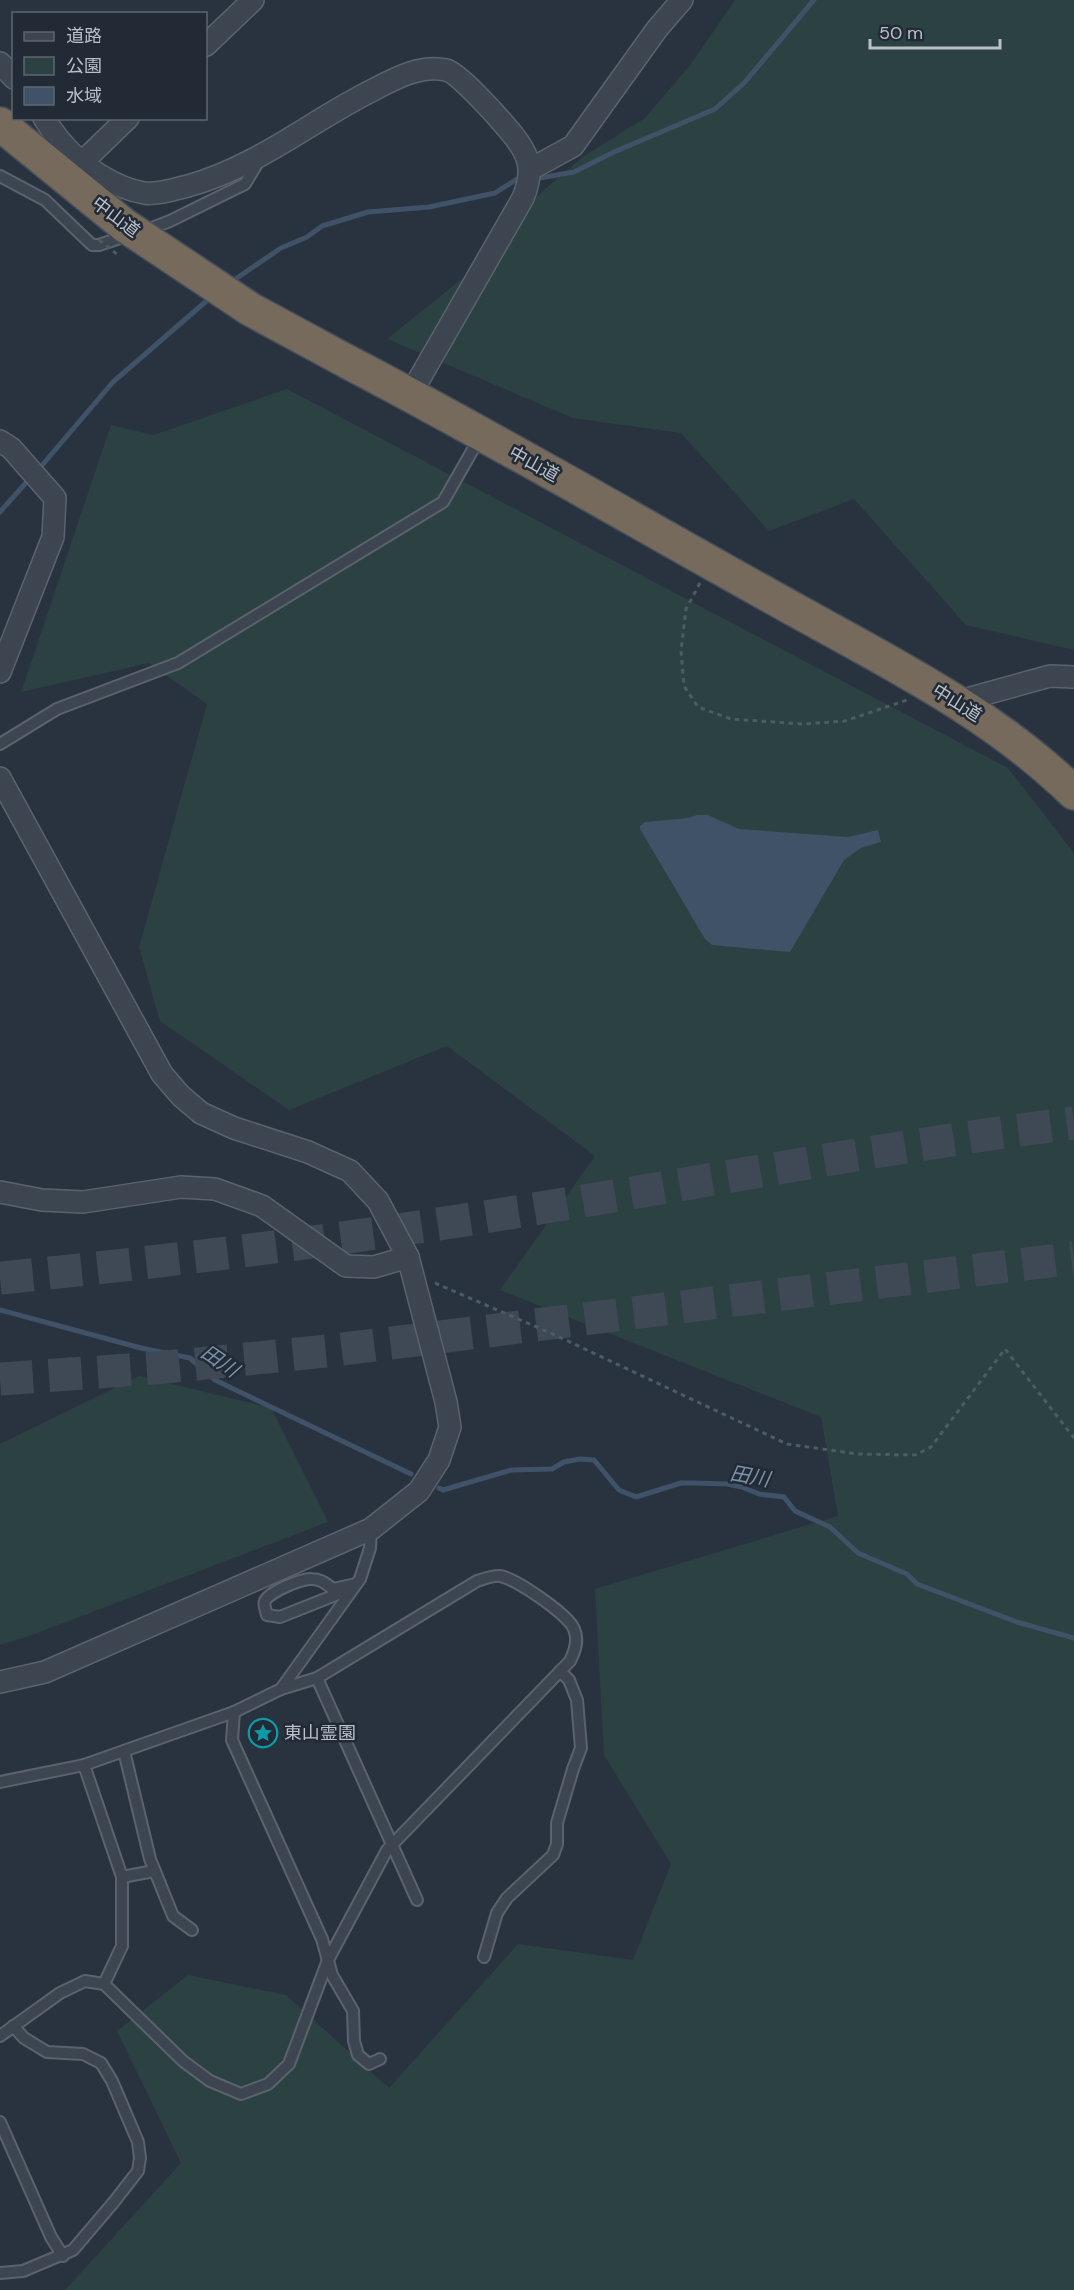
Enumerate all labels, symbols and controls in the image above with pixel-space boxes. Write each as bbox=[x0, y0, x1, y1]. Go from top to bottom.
legend bbox=[12, 12, 207, 120]
scale bar bbox=[870, 12, 1000, 50]
text: 50 m bbox=[879, 21, 923, 45]
text: 道路 bbox=[66, 24, 102, 48]
text: 公園 bbox=[66, 54, 102, 78]
text: 水域 bbox=[66, 84, 102, 108]
street label: 中山道 bbox=[87, 191, 145, 243]
street label: 中山道 bbox=[505, 440, 563, 488]
street label: 中山道 bbox=[928, 679, 986, 727]
water label: 田川 bbox=[196, 1339, 246, 1384]
water label: 田川 bbox=[728, 1460, 774, 1493]
place icon: 東山霊園 bbox=[247, 1717, 279, 1749]
place label: 東山霊園 bbox=[284, 1721, 356, 1745]

